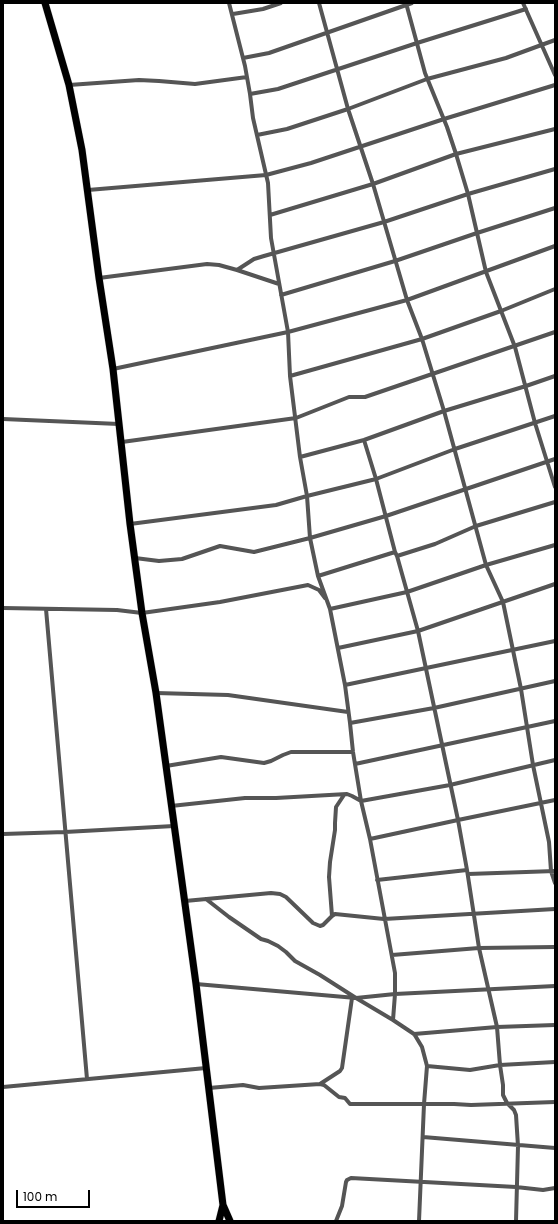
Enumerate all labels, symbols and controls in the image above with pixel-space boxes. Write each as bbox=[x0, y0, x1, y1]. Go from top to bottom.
scale bar bbox=[18, 1182, 92, 1208]
text: 100 m bbox=[23, 1188, 57, 1205]

